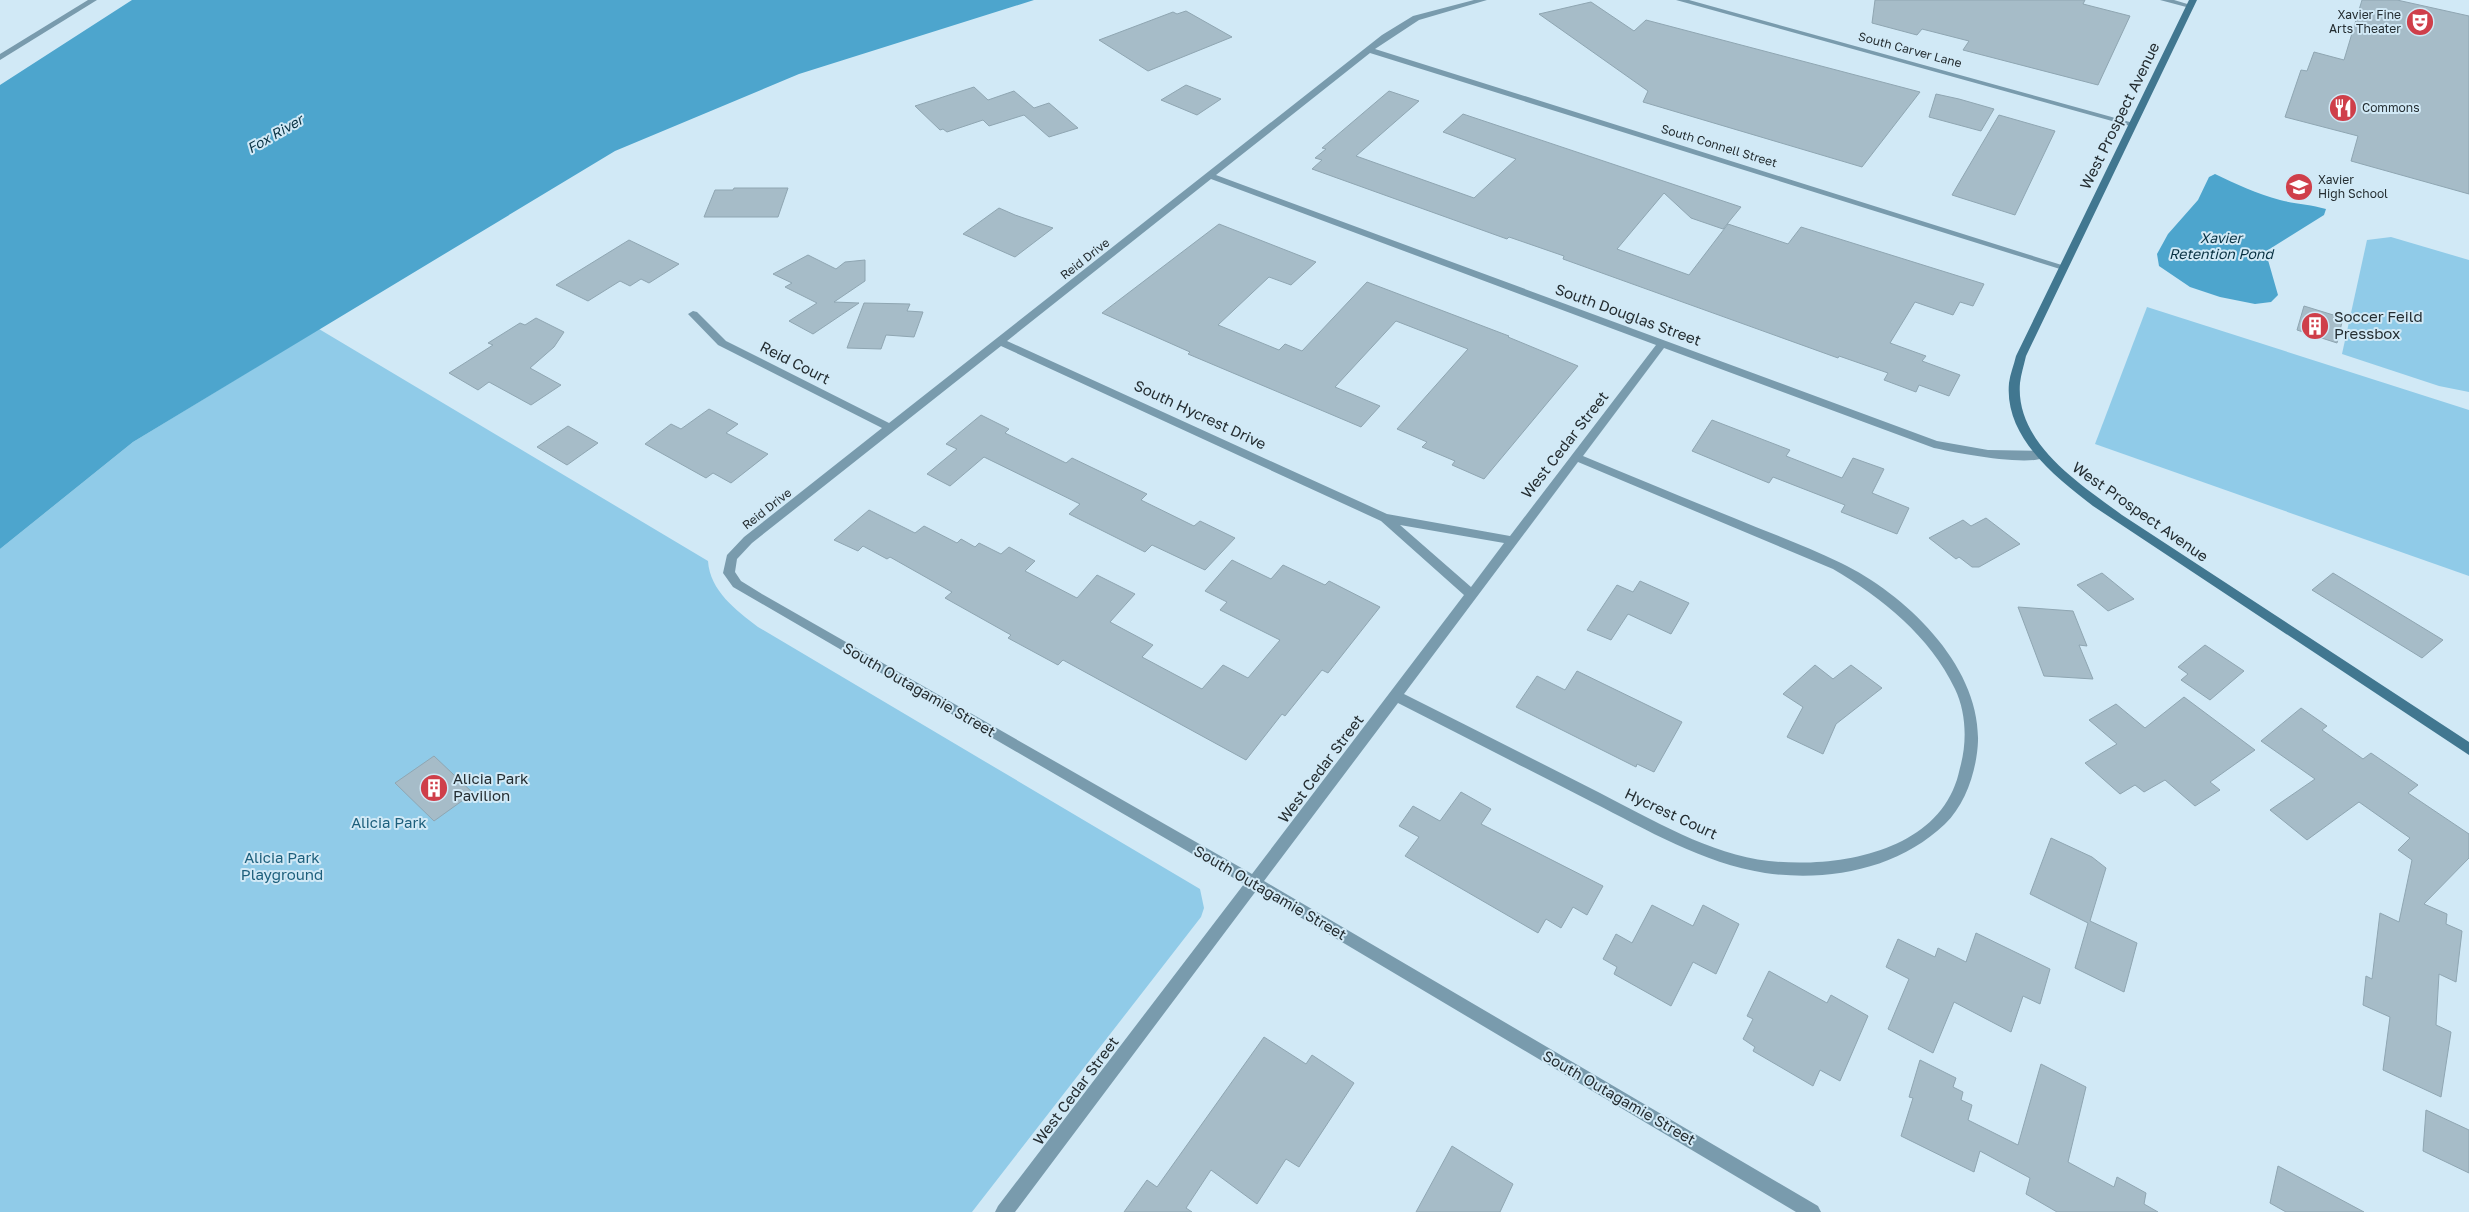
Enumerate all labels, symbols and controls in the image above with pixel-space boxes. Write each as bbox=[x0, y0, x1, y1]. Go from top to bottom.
place label: Xavier Fine Arts Theater bbox=[2329, 7, 2401, 36]
theatre icon: Xavier Fine Arts Theater bbox=[2405, 7, 2435, 37]
street label: South Carver Lane bbox=[1857, 28, 1964, 71]
street label: West Prospect Avenue bbox=[2076, 39, 2163, 192]
restaurant icon: Commons bbox=[2328, 93, 2358, 123]
place label: Commons bbox=[2362, 100, 2420, 115]
water label: Fox River bbox=[244, 109, 308, 156]
street label: South Connell Street bbox=[1659, 121, 1779, 170]
school or university icon: Xavier High School bbox=[2284, 172, 2314, 202]
place label: Xavier High School bbox=[2318, 172, 2388, 201]
water label: Xavier Retention Pond bbox=[2169, 229, 2274, 262]
street label: Reid Drive bbox=[1057, 235, 1112, 282]
street label: South Douglas Street bbox=[1553, 279, 1704, 349]
place label: Soccer Feild Pressbox bbox=[2334, 307, 2423, 342]
building icon: Soccer Feild Pressbox bbox=[2300, 311, 2330, 341]
street label: Reid Court bbox=[757, 337, 833, 387]
street label: South Hycrest Drive bbox=[1132, 376, 1270, 453]
street label: West Cedar Street bbox=[1517, 387, 1612, 501]
street label: West Prospect Avenue bbox=[2069, 457, 2212, 565]
street label: Reid Drive bbox=[739, 485, 794, 532]
street label: South Outagamie Street bbox=[840, 638, 999, 740]
street label: West Cedar Street bbox=[1274, 711, 1367, 826]
place label: Alicia Park Pavilion bbox=[453, 769, 529, 804]
building icon: Alicia Park Pavilion bbox=[419, 773, 449, 803]
street label: Hycrest Court bbox=[1622, 784, 1721, 842]
park label: Alicia Park bbox=[351, 813, 427, 831]
street label: South Outagamie Street bbox=[1191, 841, 1350, 943]
park label: Alicia Park Playground bbox=[241, 848, 323, 883]
street label: West Cedar Street bbox=[1029, 1033, 1122, 1148]
street label: South Outagamie Street bbox=[1540, 1046, 1699, 1148]

